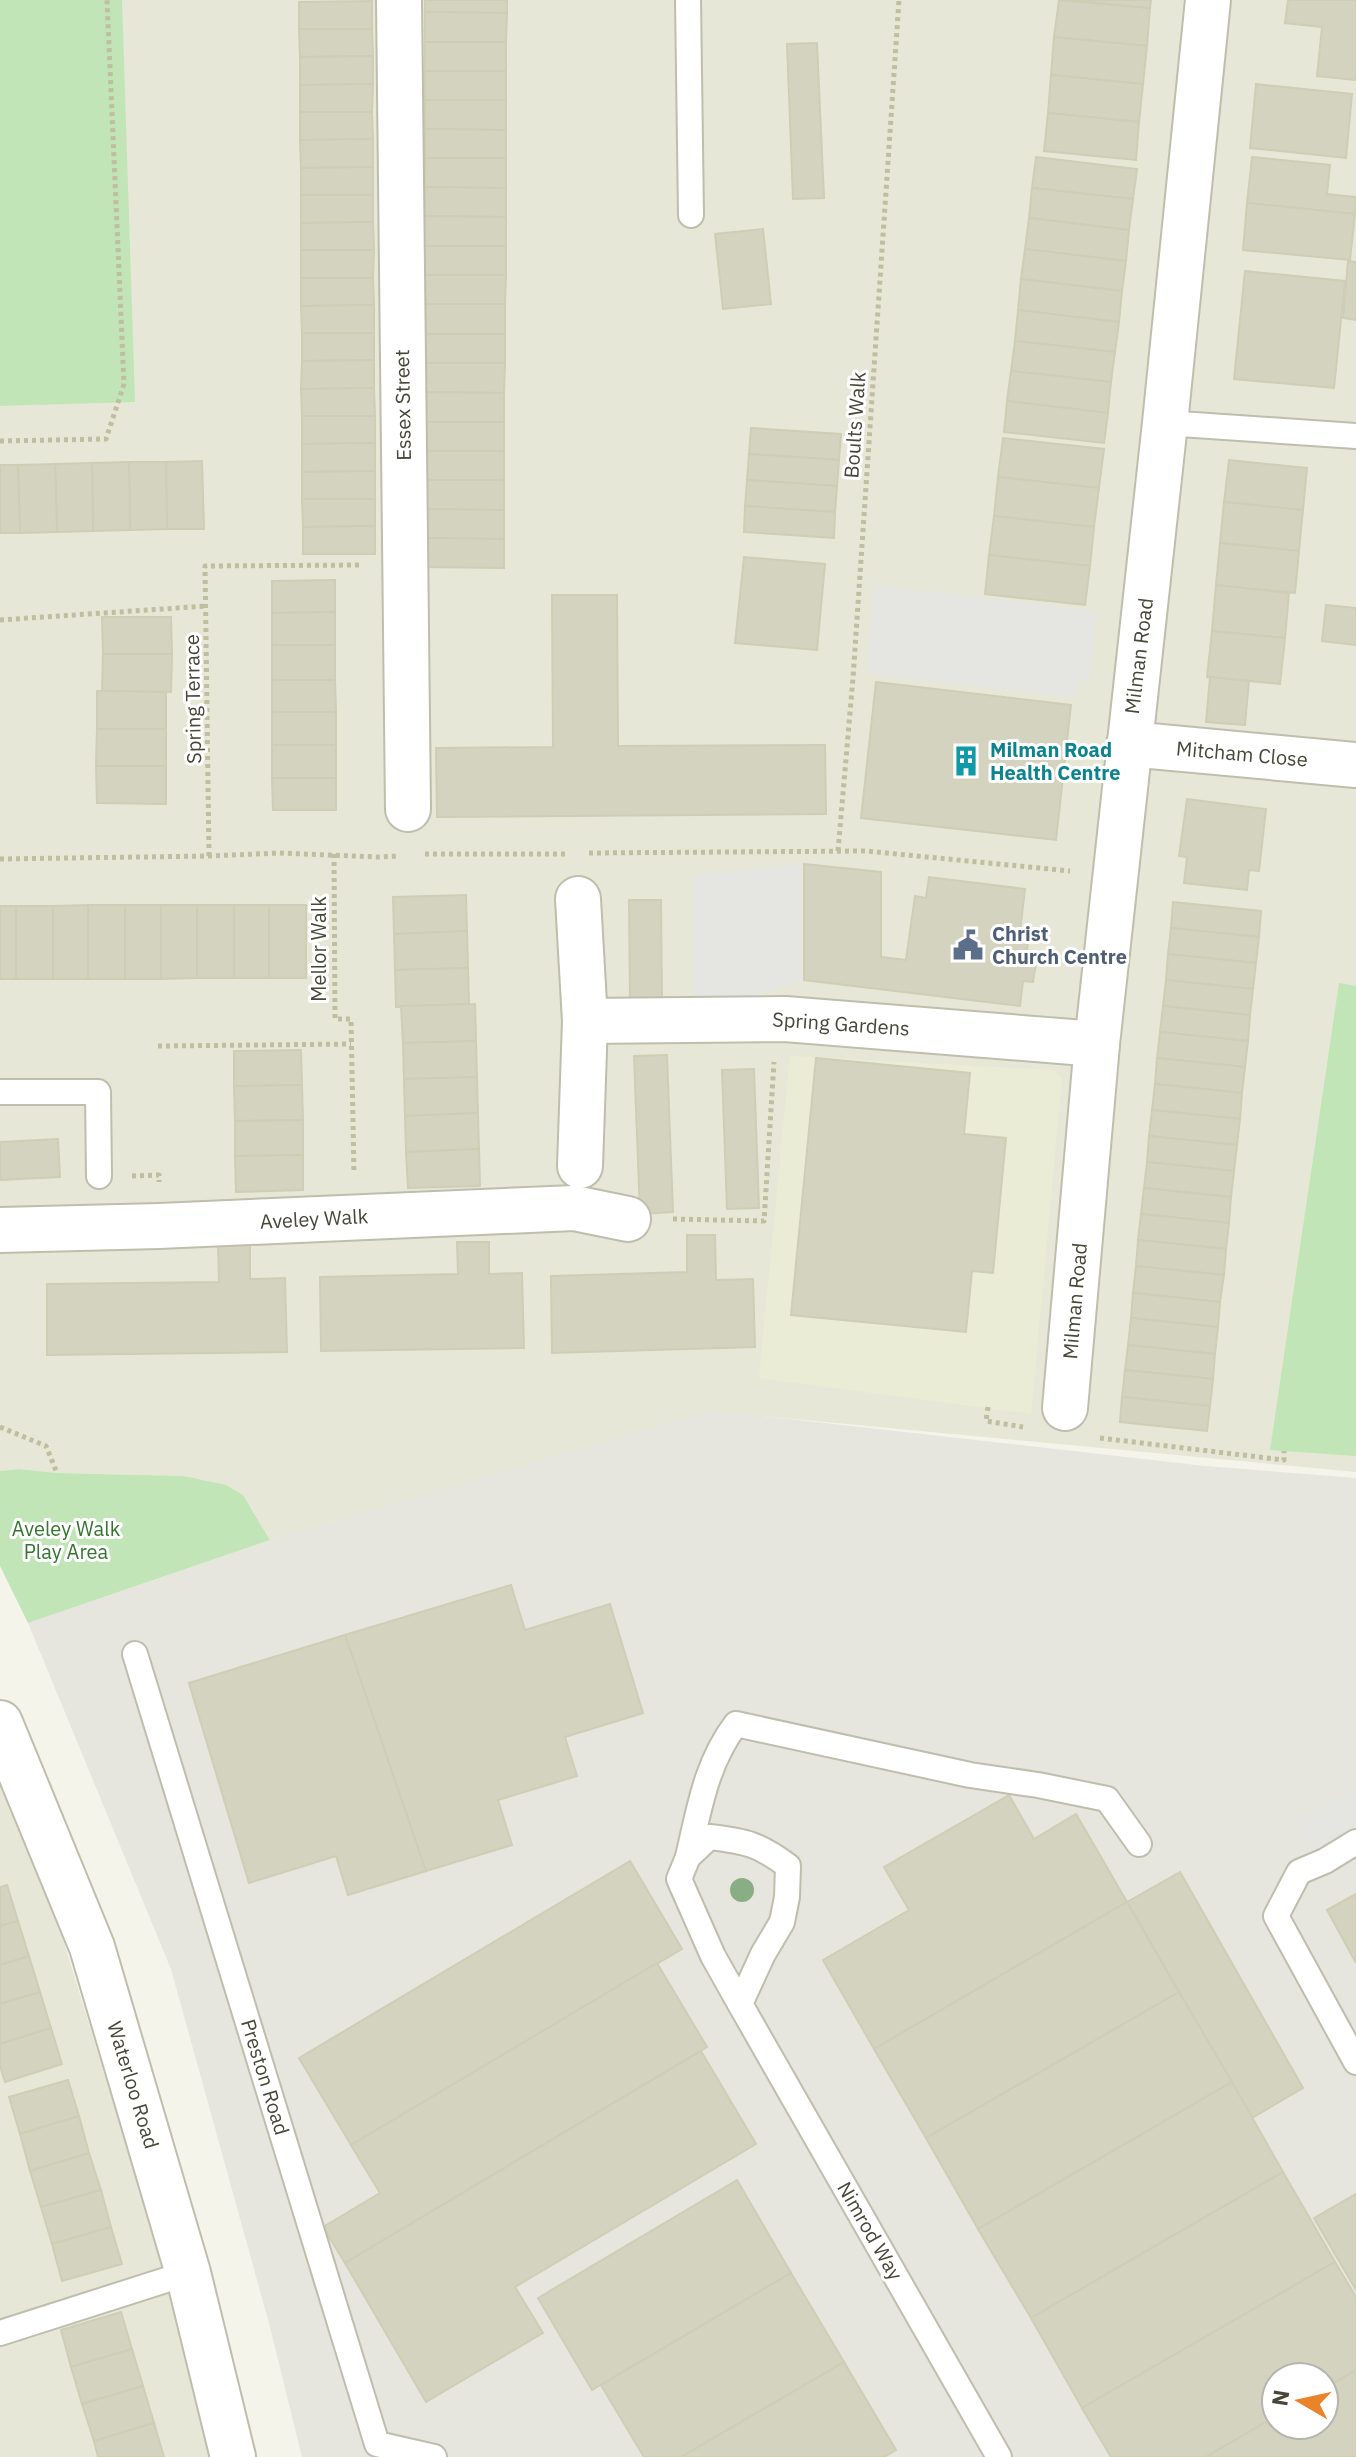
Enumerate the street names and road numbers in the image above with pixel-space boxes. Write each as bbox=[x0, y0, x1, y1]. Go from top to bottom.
street label: Essex Street bbox=[388, 349, 417, 461]
street label: Boults Walk bbox=[837, 370, 872, 479]
street label: Milman Road bbox=[1118, 596, 1159, 716]
street label: Spring Terrace bbox=[178, 634, 207, 764]
street label: Mitcham Close bbox=[1175, 734, 1309, 773]
street label: Mellor Walk bbox=[305, 896, 332, 1002]
street label: Spring Gardens bbox=[771, 1005, 911, 1042]
street label: Aveley Walk bbox=[259, 1202, 369, 1235]
street label: Milman Road bbox=[1056, 1242, 1093, 1360]
street label: Preston Road bbox=[235, 2016, 296, 2138]
street label: Waterloo Road bbox=[101, 2018, 166, 2152]
street label: Nimrod Way bbox=[831, 2177, 910, 2285]

